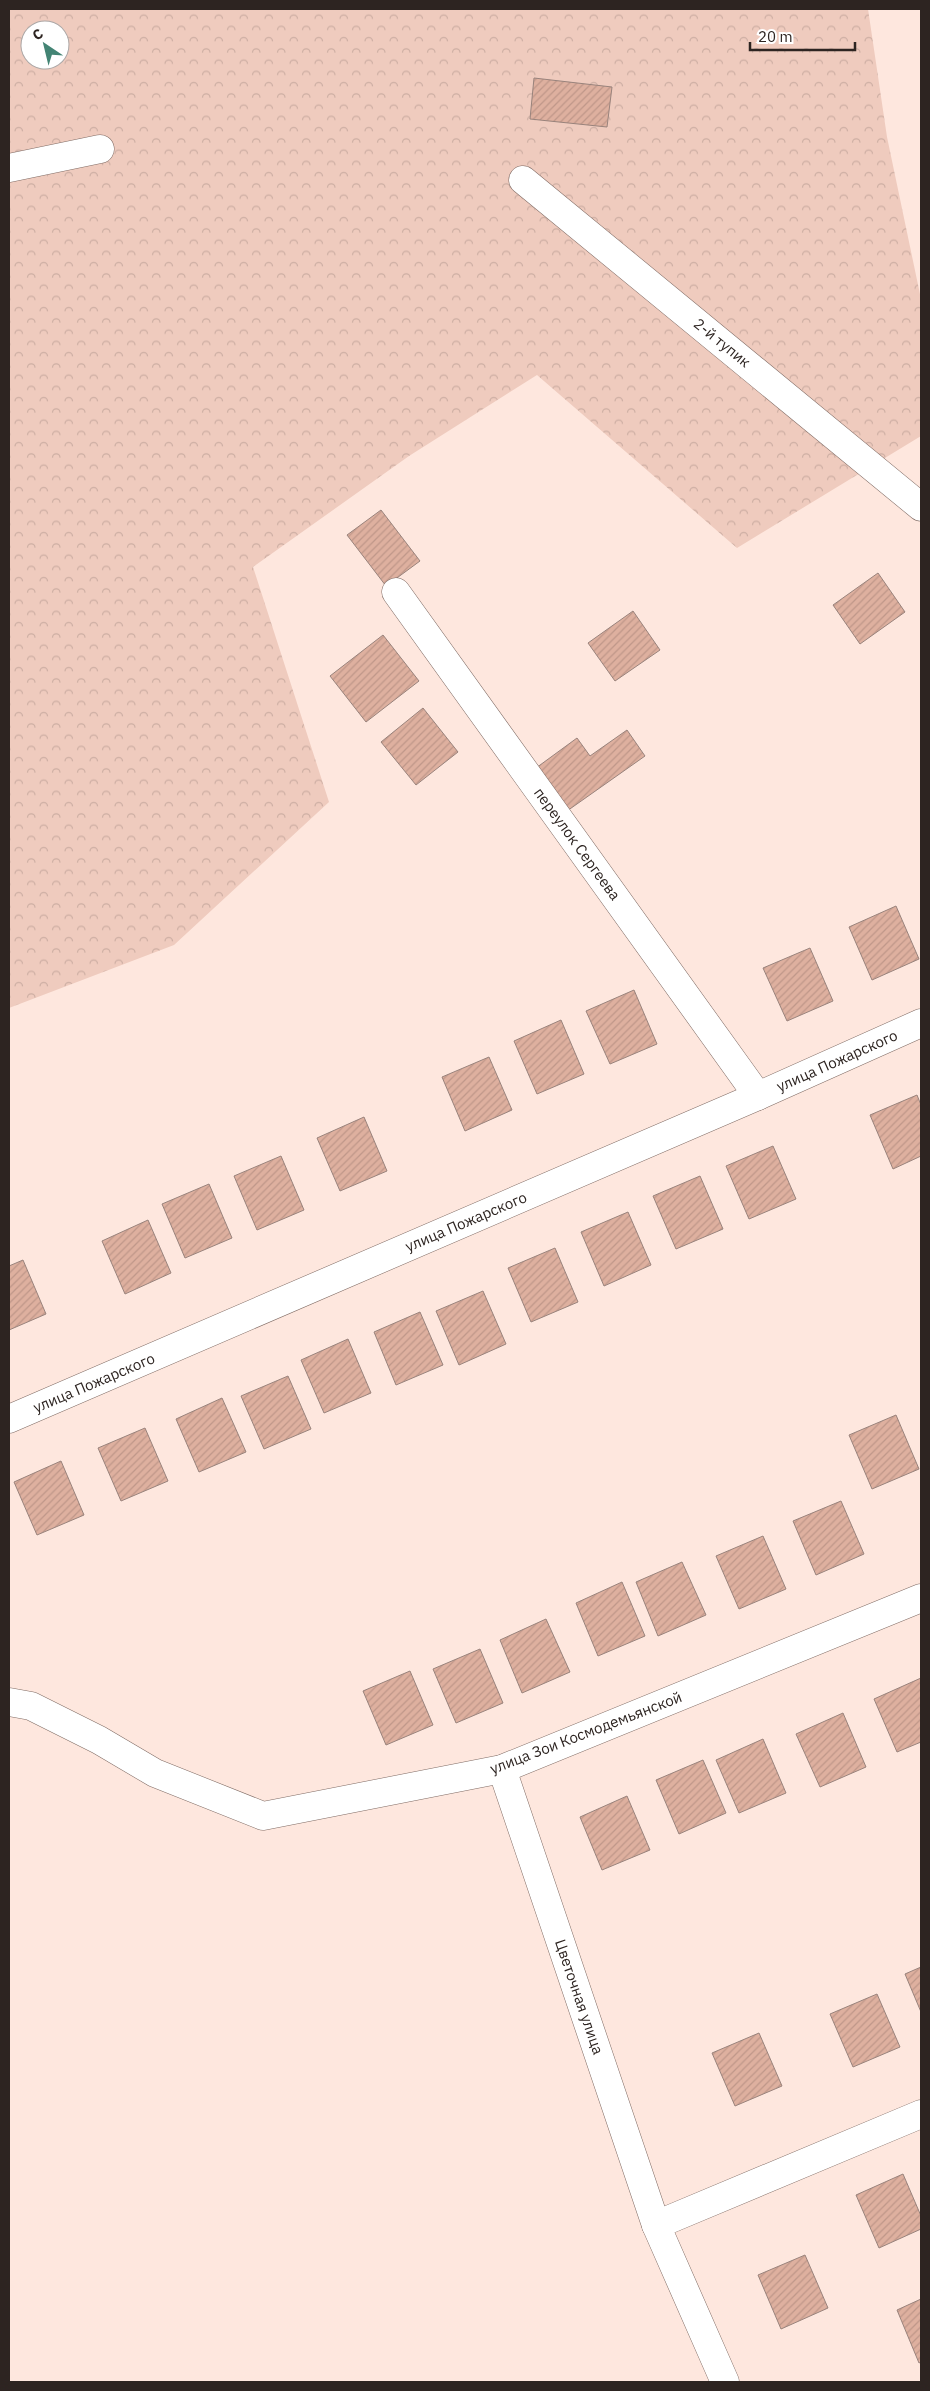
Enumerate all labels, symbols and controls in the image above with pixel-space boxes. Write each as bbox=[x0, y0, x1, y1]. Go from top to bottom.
north arrow bbox=[20, 20, 70, 70]
scale bar bbox=[750, 20, 855, 52]
text: С bbox=[29, 24, 46, 44]
text: 20 m bbox=[758, 27, 793, 46]
street label: 2-й тупик bbox=[690, 314, 755, 371]
street label: переулок Сергеева bbox=[530, 784, 625, 904]
street label: улица Пожарского bbox=[773, 1025, 900, 1096]
street label: улица Пожарского bbox=[402, 1187, 530, 1256]
street label: улица Пожарского bbox=[30, 1348, 158, 1417]
street label: улица Зои Космодемьянской bbox=[487, 1687, 685, 1778]
street label: Цветочная улица bbox=[551, 1937, 608, 2057]

